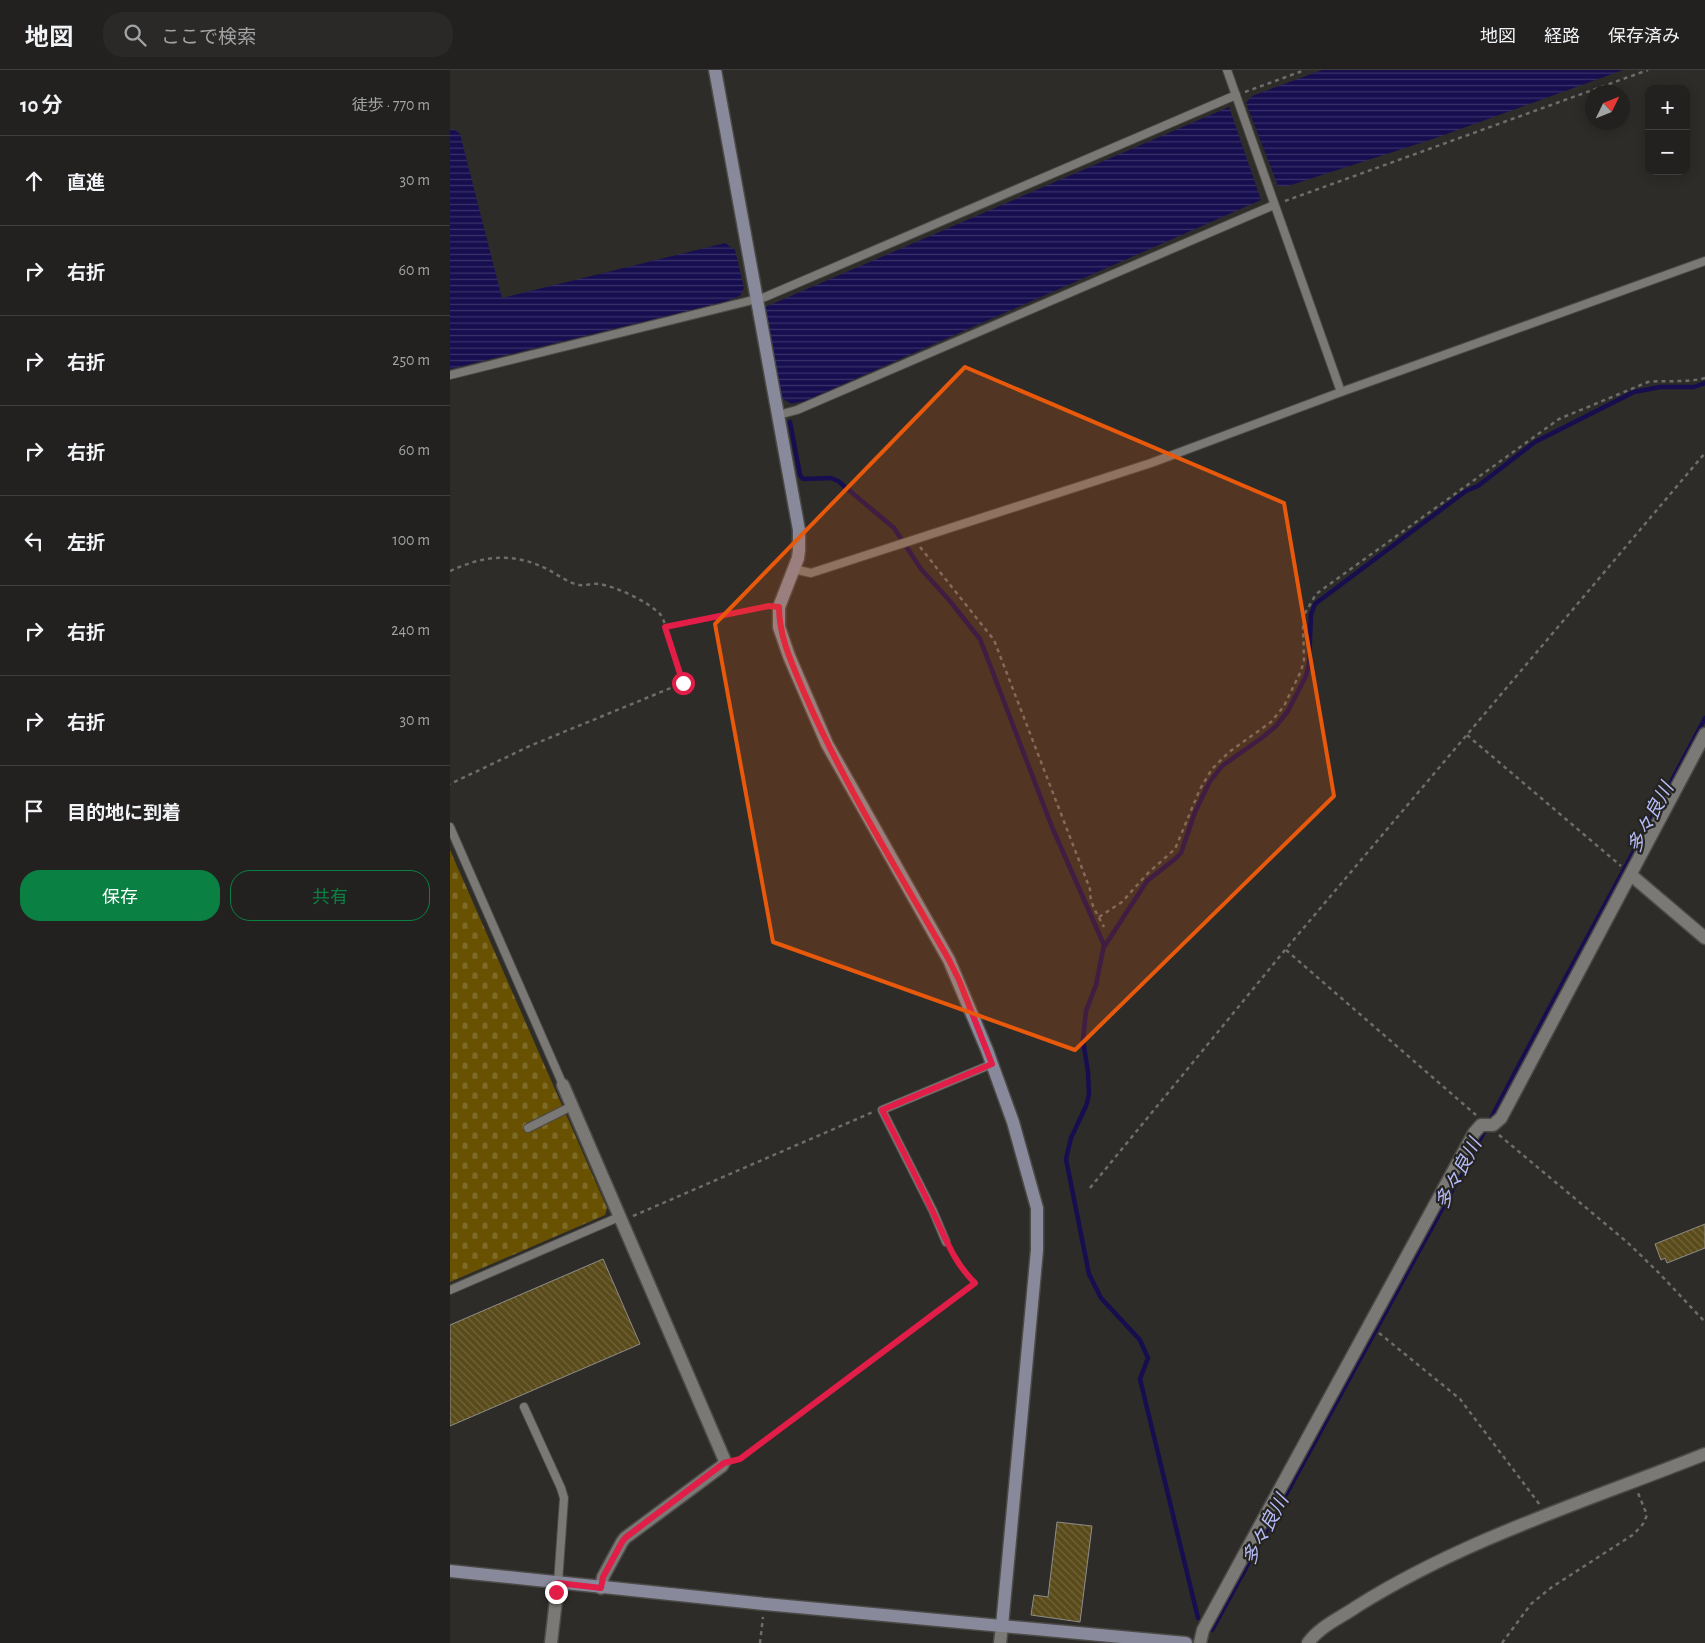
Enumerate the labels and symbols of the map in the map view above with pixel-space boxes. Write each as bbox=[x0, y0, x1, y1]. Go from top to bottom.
north arrow bbox=[1585, 85, 1630, 130]
route start bbox=[672, 672, 695, 695]
water label: 多々良川 bbox=[1624, 778, 1678, 856]
water label: 多々良川 bbox=[1432, 1134, 1486, 1212]
water label: 多々良川 bbox=[1239, 1490, 1293, 1568]
route end bbox=[545, 1581, 568, 1604]

